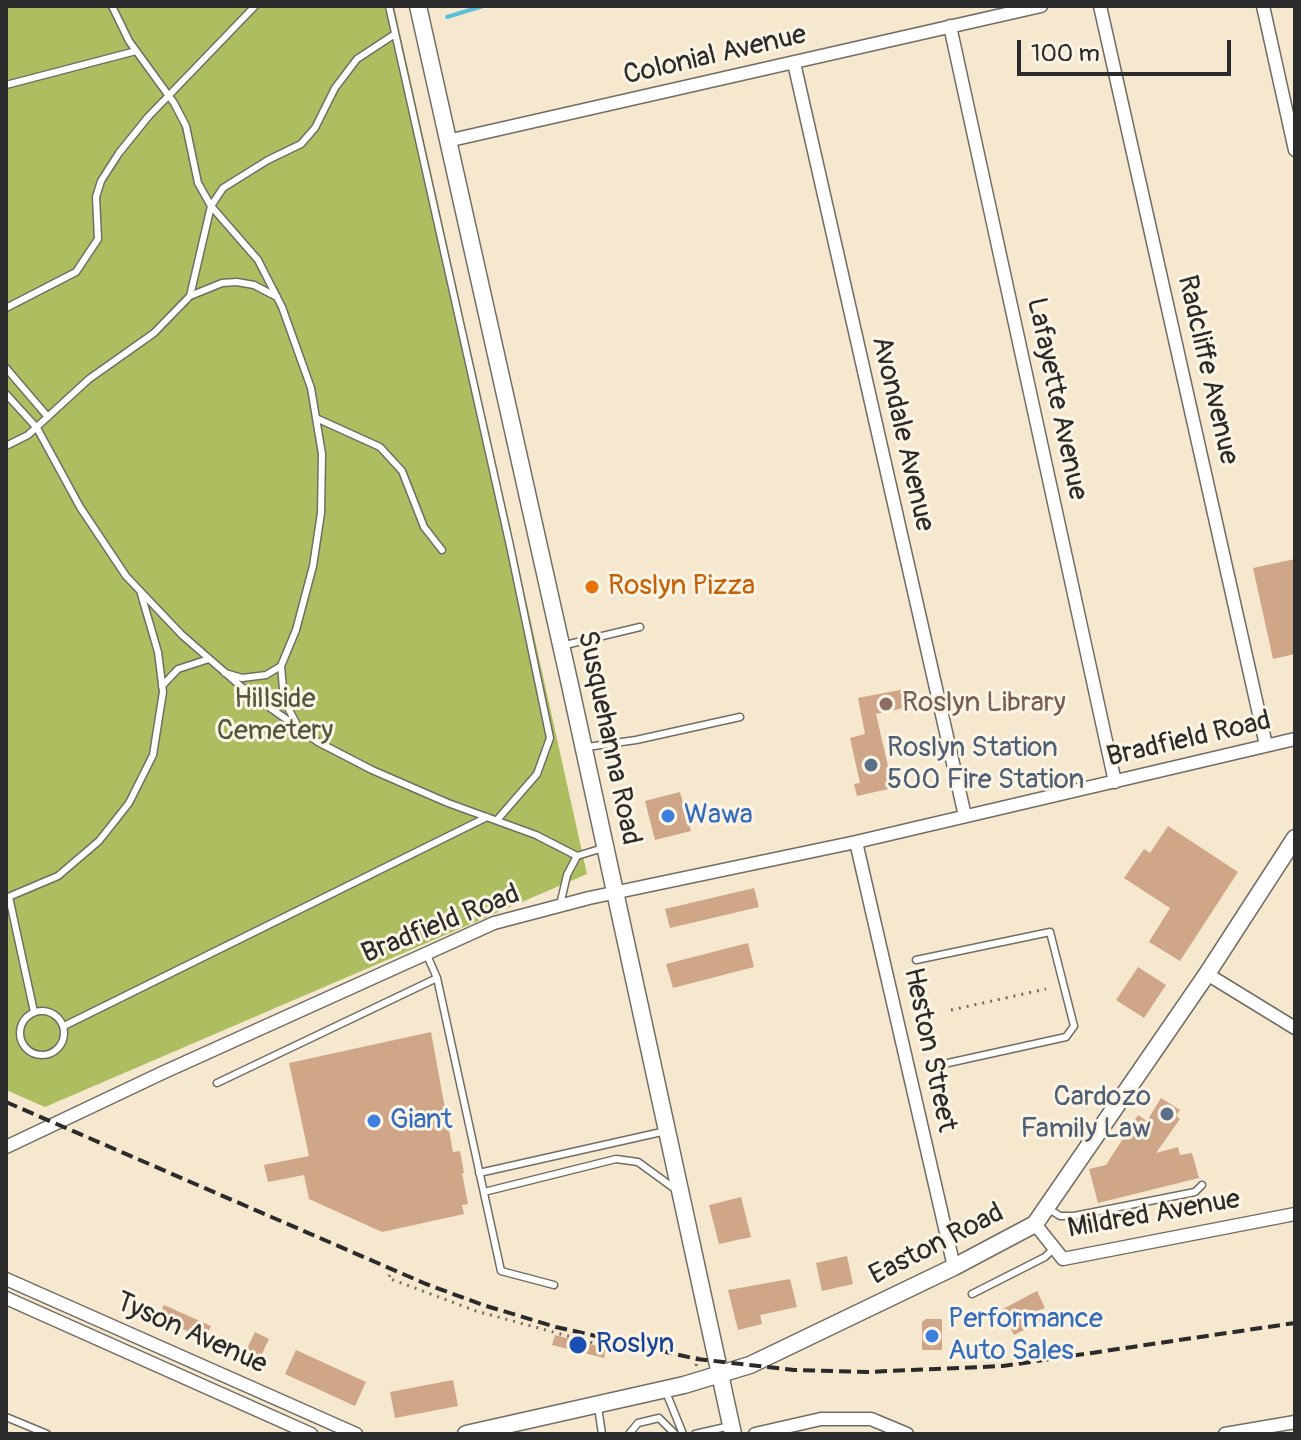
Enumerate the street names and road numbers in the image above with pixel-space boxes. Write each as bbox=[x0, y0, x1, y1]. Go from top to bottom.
street label: Colonial Avenue bbox=[620, 19, 810, 93]
street label: Radcliffe Avenue bbox=[1169, 272, 1245, 468]
street label: Lafayette Avenue bbox=[1018, 295, 1094, 503]
street label: Avondale Avenue bbox=[863, 333, 941, 535]
street label: Susquehanna Road bbox=[569, 628, 647, 848]
street label: Bradfield Road bbox=[1104, 705, 1274, 775]
street label: Bradfield Road bbox=[357, 878, 525, 972]
street label: Heston Street bbox=[895, 965, 963, 1135]
street label: Mildred Avenue bbox=[1065, 1183, 1243, 1247]
street label: Easton Road bbox=[864, 1197, 1010, 1293]
street label: Tyson Avenue bbox=[110, 1286, 272, 1382]

